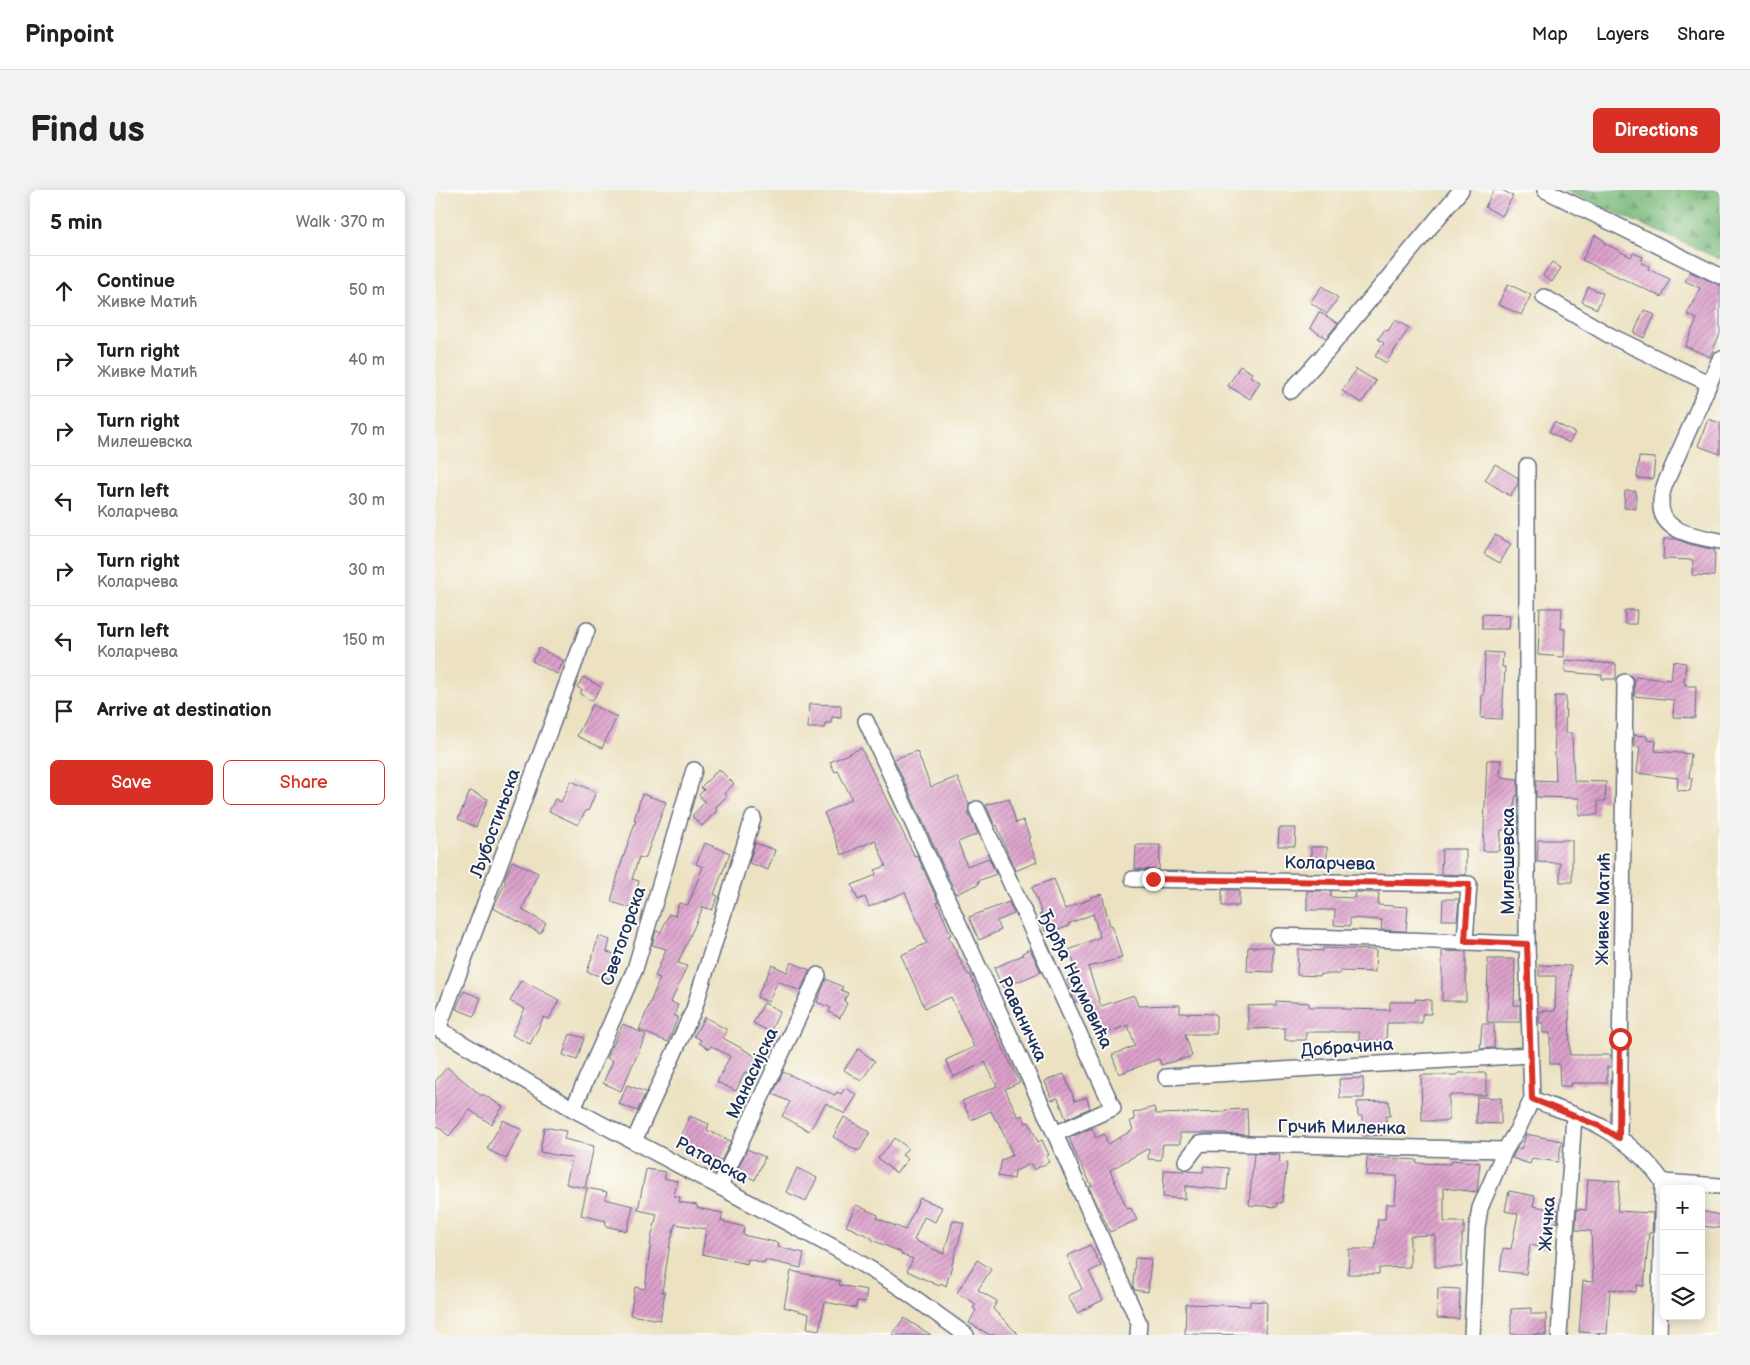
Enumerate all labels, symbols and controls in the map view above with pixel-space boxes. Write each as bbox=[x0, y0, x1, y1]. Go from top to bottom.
text: Pinpoint bbox=[25, 20, 114, 49]
text: Map bbox=[1532, 24, 1568, 45]
text: Layers bbox=[1596, 24, 1649, 45]
text: Share bbox=[1677, 24, 1725, 45]
button: Directions bbox=[1593, 108, 1720, 153]
text: Find us bbox=[30, 109, 145, 152]
text: 5 min bbox=[50, 210, 103, 235]
text: Walk · 370 m bbox=[296, 213, 385, 232]
text: Continue bbox=[97, 270, 175, 293]
icon: ahead bbox=[50, 277, 78, 305]
text: 50 m bbox=[349, 281, 385, 300]
text: Живке Матић bbox=[97, 293, 197, 312]
text: Turn right bbox=[97, 340, 180, 363]
icon: right bbox=[50, 347, 78, 375]
text: 40 m bbox=[348, 351, 385, 370]
text: Живке Матић bbox=[97, 363, 197, 382]
text: Turn right bbox=[97, 410, 180, 433]
icon: right bbox=[50, 417, 78, 445]
text: 70 m bbox=[350, 421, 385, 440]
text: Милешевска bbox=[97, 433, 192, 452]
text: Turn left bbox=[97, 480, 169, 503]
icon: left bbox=[50, 487, 78, 515]
text: 30 m bbox=[348, 491, 385, 510]
text: Коларчева bbox=[97, 503, 178, 522]
text: Turn right bbox=[97, 550, 180, 573]
icon: right bbox=[50, 557, 78, 585]
text: 30 m bbox=[348, 561, 385, 580]
text: Коларчева bbox=[97, 573, 178, 592]
text: Turn left bbox=[97, 620, 169, 643]
icon: left bbox=[50, 627, 78, 655]
text: 150 m bbox=[343, 631, 385, 650]
text: Коларчева bbox=[97, 643, 178, 662]
icon: arrive bbox=[50, 697, 78, 725]
text: Arrive at destination bbox=[97, 699, 272, 722]
button: Save bbox=[50, 760, 213, 805]
button: Share bbox=[223, 760, 385, 805]
street label: Љубостињска bbox=[466, 765, 525, 882]
street label: Милешевска bbox=[1498, 807, 1519, 915]
street label: Коларчева bbox=[1284, 852, 1376, 875]
street label: Живке Матић bbox=[1592, 852, 1615, 966]
route end bbox=[1142, 868, 1165, 891]
street label: Светогорска bbox=[597, 883, 650, 989]
street label: Ђорђа Наумовића bbox=[1034, 906, 1117, 1052]
street label: Раваничка bbox=[994, 973, 1052, 1065]
street label: Манасијска bbox=[722, 1024, 783, 1122]
route start bbox=[1609, 1028, 1632, 1051]
street label: Добрачина bbox=[1300, 1034, 1394, 1061]
street label: Грчић Миленка bbox=[1277, 1116, 1407, 1139]
street label: Ратарска bbox=[672, 1132, 752, 1189]
map controls bbox=[1660, 1185, 1705, 1320]
button: + bbox=[1660, 1185, 1705, 1230]
street label: Жичка bbox=[1535, 1195, 1560, 1252]
button: − bbox=[1660, 1230, 1705, 1275]
button: layers bbox=[1660, 1275, 1705, 1320]

